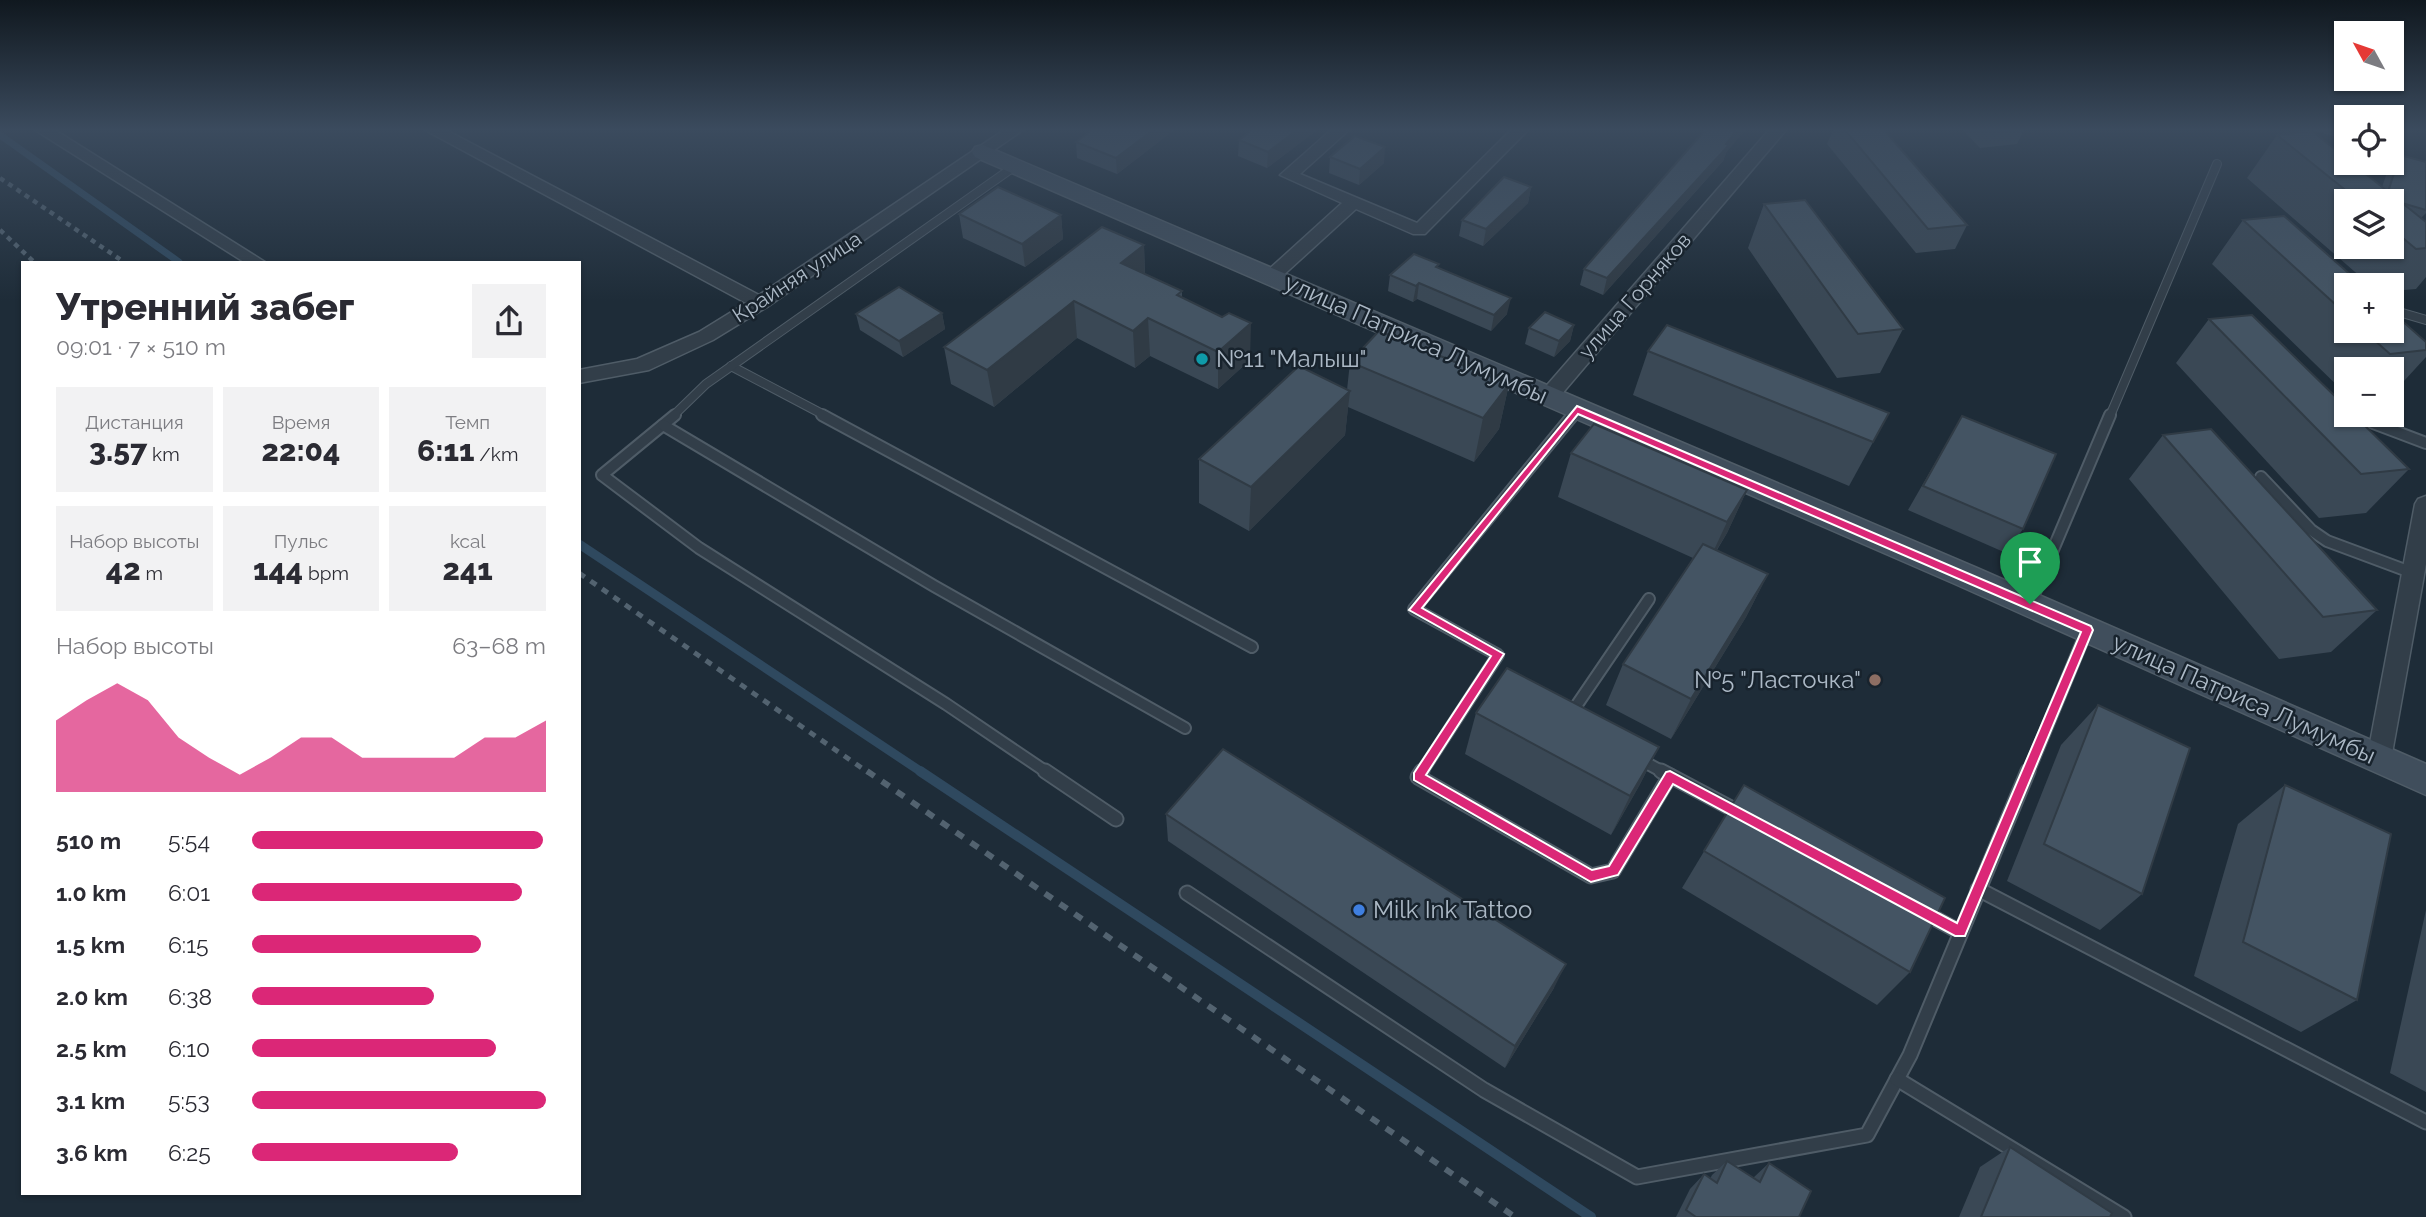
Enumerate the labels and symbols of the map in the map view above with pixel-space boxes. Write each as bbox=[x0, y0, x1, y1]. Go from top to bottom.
north arrow bbox=[2334, 21, 2404, 91]
street label: Крайняя улица bbox=[728, 226, 866, 327]
street label: улица Горняков bbox=[1573, 228, 1696, 364]
street label: улица Патриса Лумумбы bbox=[1280, 267, 1552, 410]
place label: №11 "Малыш" bbox=[1216, 344, 1367, 373]
marker: №11 "Малыш" bbox=[1194, 351, 1210, 367]
pin bbox=[2000, 532, 2060, 604]
street label: улица Патриса Лумумбы bbox=[2108, 627, 2380, 770]
place label: №5 "Ласточка" bbox=[1694, 665, 1861, 694]
marker: №5 "Ласточка" bbox=[1867, 672, 1883, 688]
place label: Milk Ink Tattoo bbox=[1373, 895, 1532, 924]
marker: Milk Ink Tattoo bbox=[1351, 902, 1367, 918]

